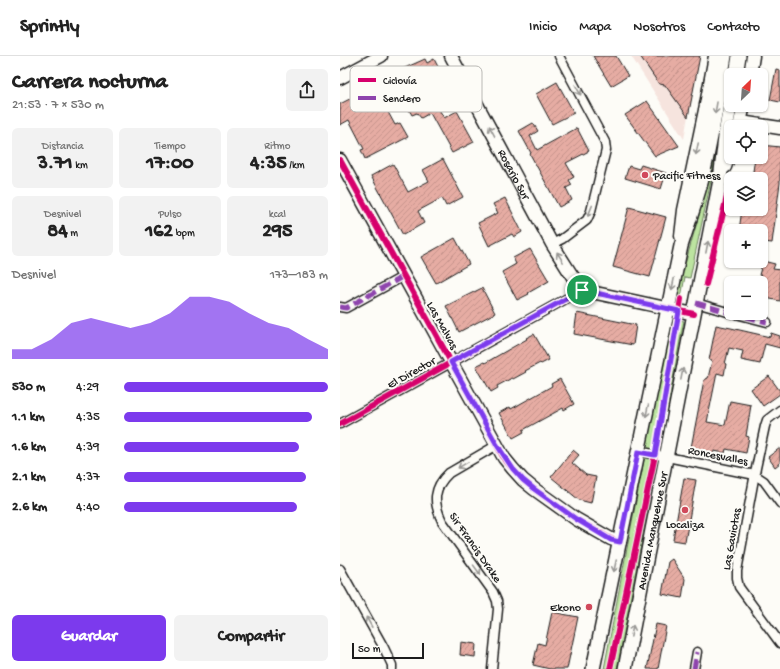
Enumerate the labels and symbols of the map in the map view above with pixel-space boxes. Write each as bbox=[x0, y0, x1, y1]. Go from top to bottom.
legend bbox=[350, 66, 482, 112]
north arrow bbox=[724, 68, 768, 112]
text: Ciclovía bbox=[383, 76, 417, 88]
one-way arrow bbox=[574, 84, 582, 96]
text: Sendero bbox=[383, 94, 421, 106]
one-way arrow bbox=[712, 101, 720, 114]
one-way arrow bbox=[487, 125, 495, 137]
one-way arrow bbox=[692, 142, 700, 155]
street label: Rosario Sur bbox=[493, 147, 533, 204]
marker: Pacific Fitness bbox=[640, 170, 650, 180]
place label: Pacific Fitness bbox=[652, 170, 721, 184]
one-way arrow bbox=[586, 205, 594, 217]
one-way arrow bbox=[703, 241, 711, 254]
one-way arrow bbox=[556, 252, 565, 263]
pin bbox=[565, 273, 599, 307]
one-way arrow bbox=[668, 277, 676, 290]
street label: Las Malvas bbox=[422, 300, 460, 353]
street label: El Director bbox=[385, 354, 440, 393]
one-way arrow bbox=[679, 368, 687, 381]
one-way arrow bbox=[642, 405, 650, 418]
street label: Roncesvalles bbox=[686, 444, 749, 470]
one-way arrow bbox=[457, 462, 469, 470]
street label: Avenida Manquehue Sur bbox=[636, 469, 672, 591]
marker: Localiza bbox=[680, 505, 690, 515]
street label: Las Gaviotas bbox=[721, 507, 745, 571]
street label: Sir Francis Drake bbox=[445, 510, 504, 587]
place label: Localiza bbox=[666, 519, 705, 533]
one-way arrow bbox=[610, 559, 618, 572]
one-way arrow bbox=[473, 565, 481, 576]
place label: Ekono bbox=[550, 602, 581, 616]
marker: Ekono bbox=[584, 602, 594, 612]
one-way arrow bbox=[365, 616, 372, 628]
one-way arrow bbox=[629, 625, 637, 638]
scale bar bbox=[352, 641, 424, 660]

